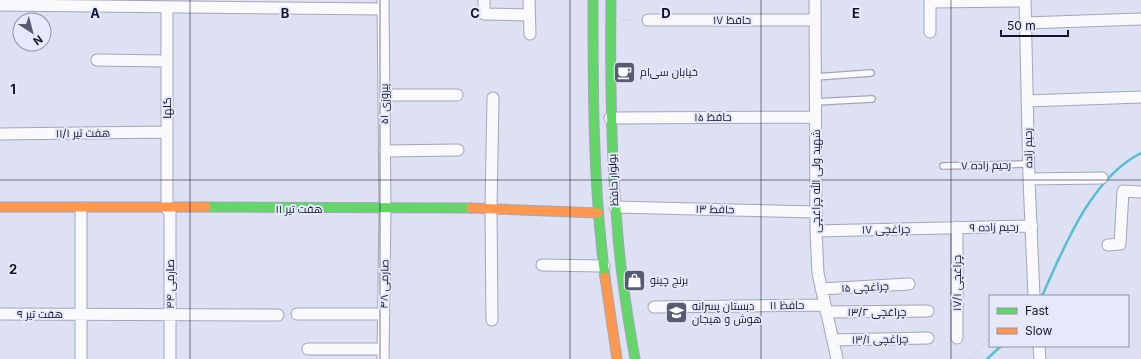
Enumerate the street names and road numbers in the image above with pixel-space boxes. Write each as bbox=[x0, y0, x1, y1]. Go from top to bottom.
street label: حافظ ۱۷ bbox=[713, 13, 751, 27]
street label: پیروزی ۵۱ bbox=[377, 84, 391, 124]
street label: گلها bbox=[160, 97, 174, 119]
street label: حافظ ۱۵ bbox=[694, 110, 732, 124]
street label: هفت تیر ۱۱/۱ bbox=[56, 126, 110, 140]
street label: رحیم زاده bbox=[1021, 128, 1036, 168]
street label: شهید ولی الله چراغچی bbox=[808, 129, 823, 233]
street label: بولوار حافظ bbox=[605, 153, 621, 207]
street label: رحیم زاده ۷ bbox=[961, 158, 1011, 173]
street label: هفت تیر ۱۱ bbox=[275, 202, 323, 216]
street label: حافط ۱۳ bbox=[696, 202, 734, 216]
street label: رحیم زاده ۹ bbox=[969, 220, 1019, 235]
street label: چراغچی ۱۷ bbox=[862, 222, 910, 236]
street label: چراغچی ۱۷/۱ bbox=[950, 255, 964, 311]
street label: صارمی ۴۴ bbox=[163, 259, 177, 309]
street label: صارمی ۴۸ bbox=[377, 259, 391, 309]
street label: چراغچی ۱۵ bbox=[841, 279, 889, 295]
street label: حافظ ۱۱ bbox=[770, 298, 804, 312]
street label: چراغچی ۱۳/۲ bbox=[848, 305, 906, 319]
street label: هفت تیر ۹ bbox=[17, 307, 63, 321]
street label: چراغچی ۱۳/۱ bbox=[852, 332, 908, 346]

